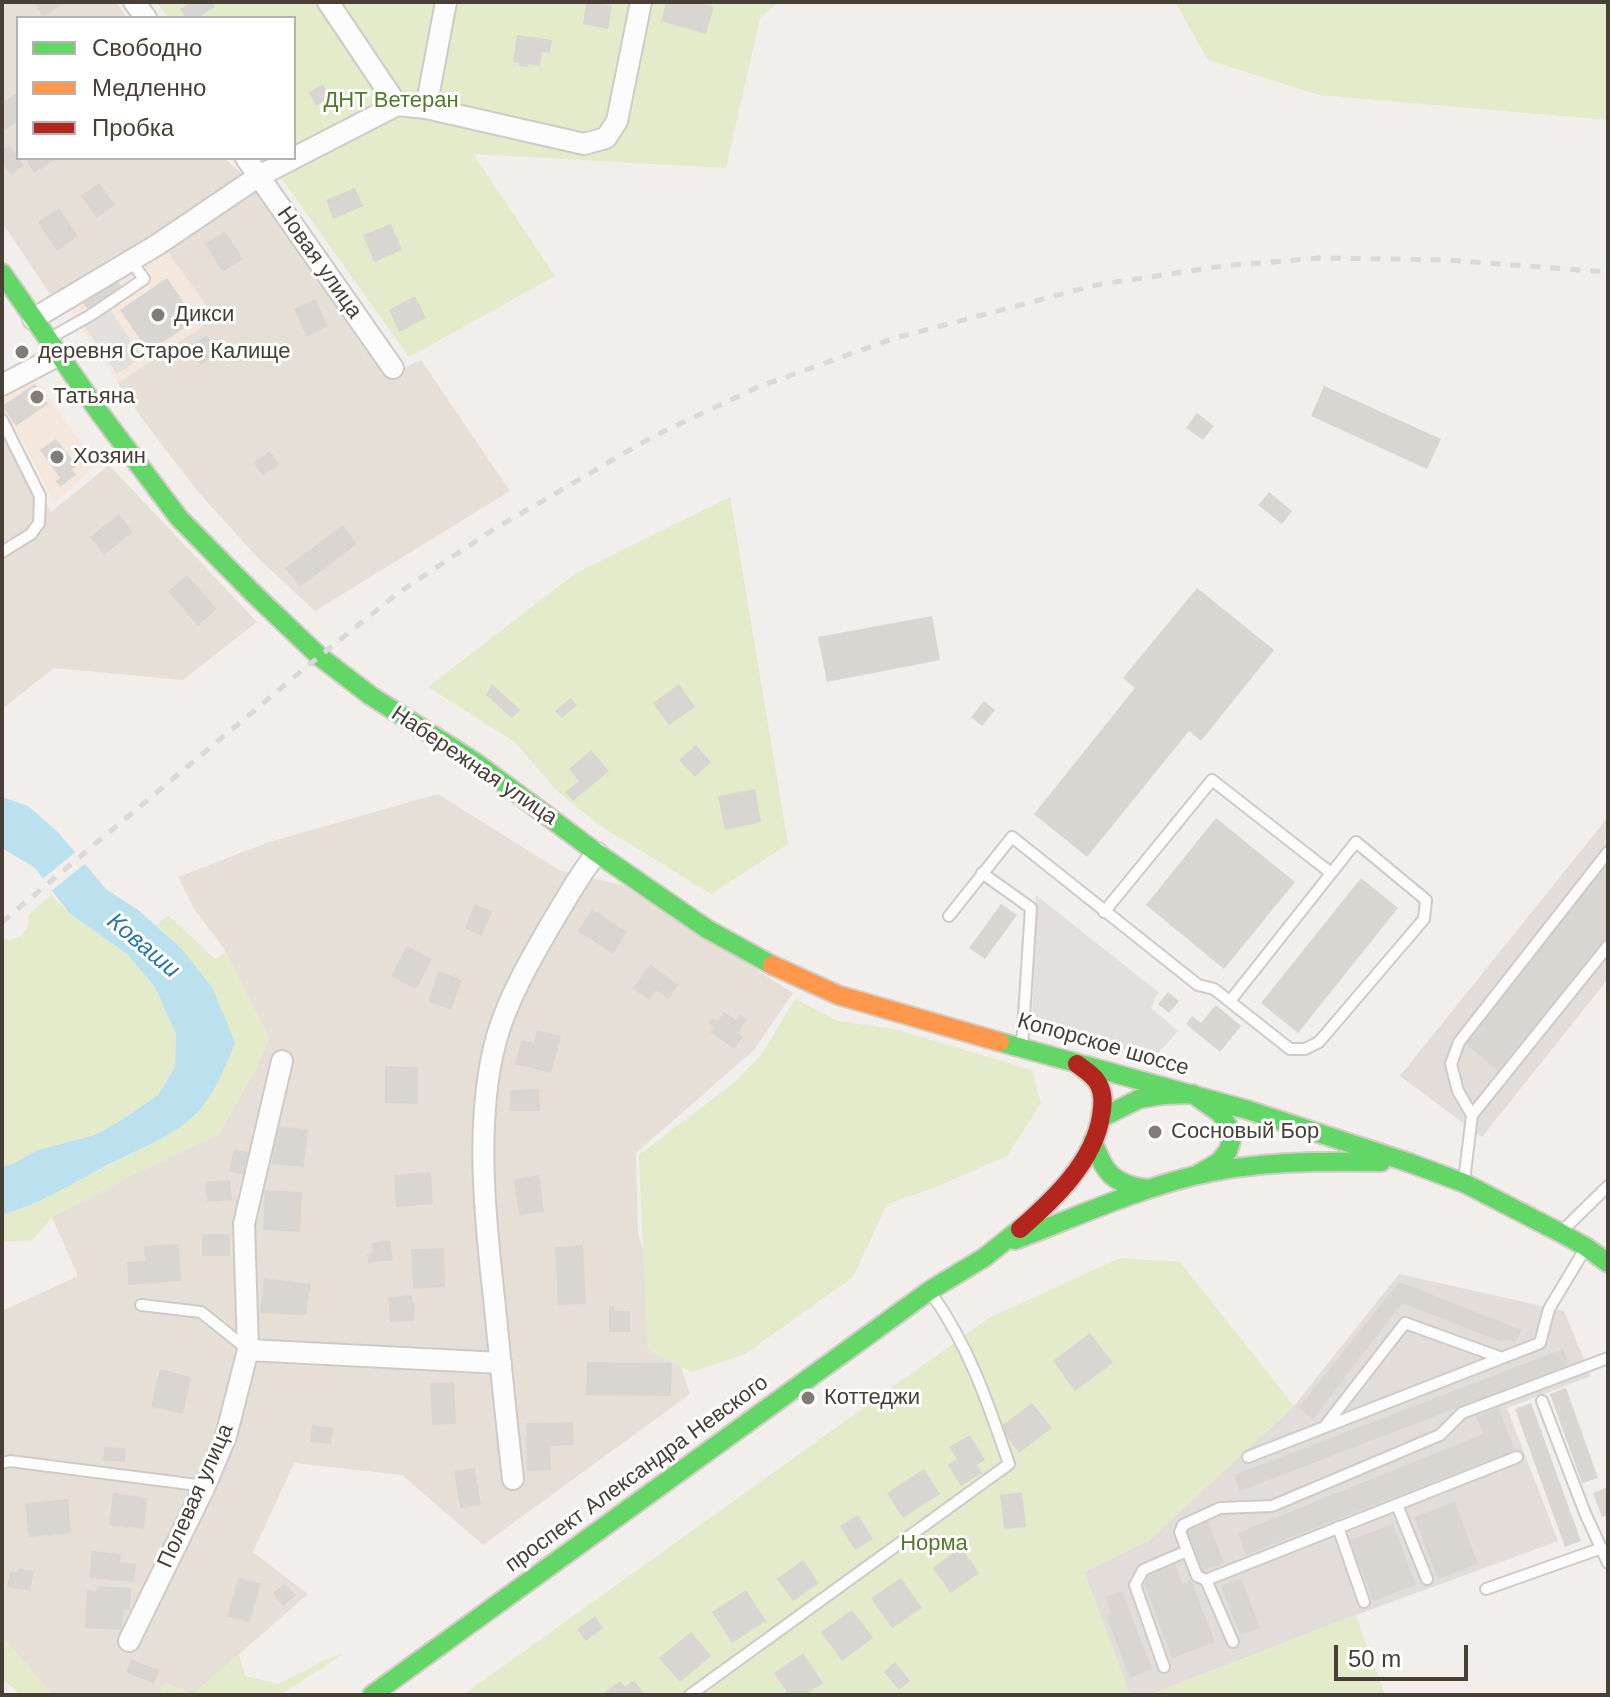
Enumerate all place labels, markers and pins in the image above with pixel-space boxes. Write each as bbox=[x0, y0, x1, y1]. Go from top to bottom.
place label: Дикси bbox=[174, 302, 234, 328]
marker: Дикси bbox=[149, 306, 167, 324]
place label: деревня Старое Калище bbox=[38, 339, 290, 365]
marker: деревня Старое Калище bbox=[13, 343, 31, 361]
place label: Татьяна bbox=[53, 384, 135, 410]
marker: Татьяна bbox=[28, 388, 46, 406]
place label: Хозяин bbox=[73, 444, 146, 470]
marker: Хозяин bbox=[48, 448, 66, 466]
place label: Сосновый Бор bbox=[1171, 1119, 1319, 1145]
marker: Сосновый Бор bbox=[1146, 1123, 1164, 1141]
place label: Коттеджи bbox=[824, 1385, 920, 1411]
marker: Коттеджи bbox=[799, 1389, 817, 1407]

